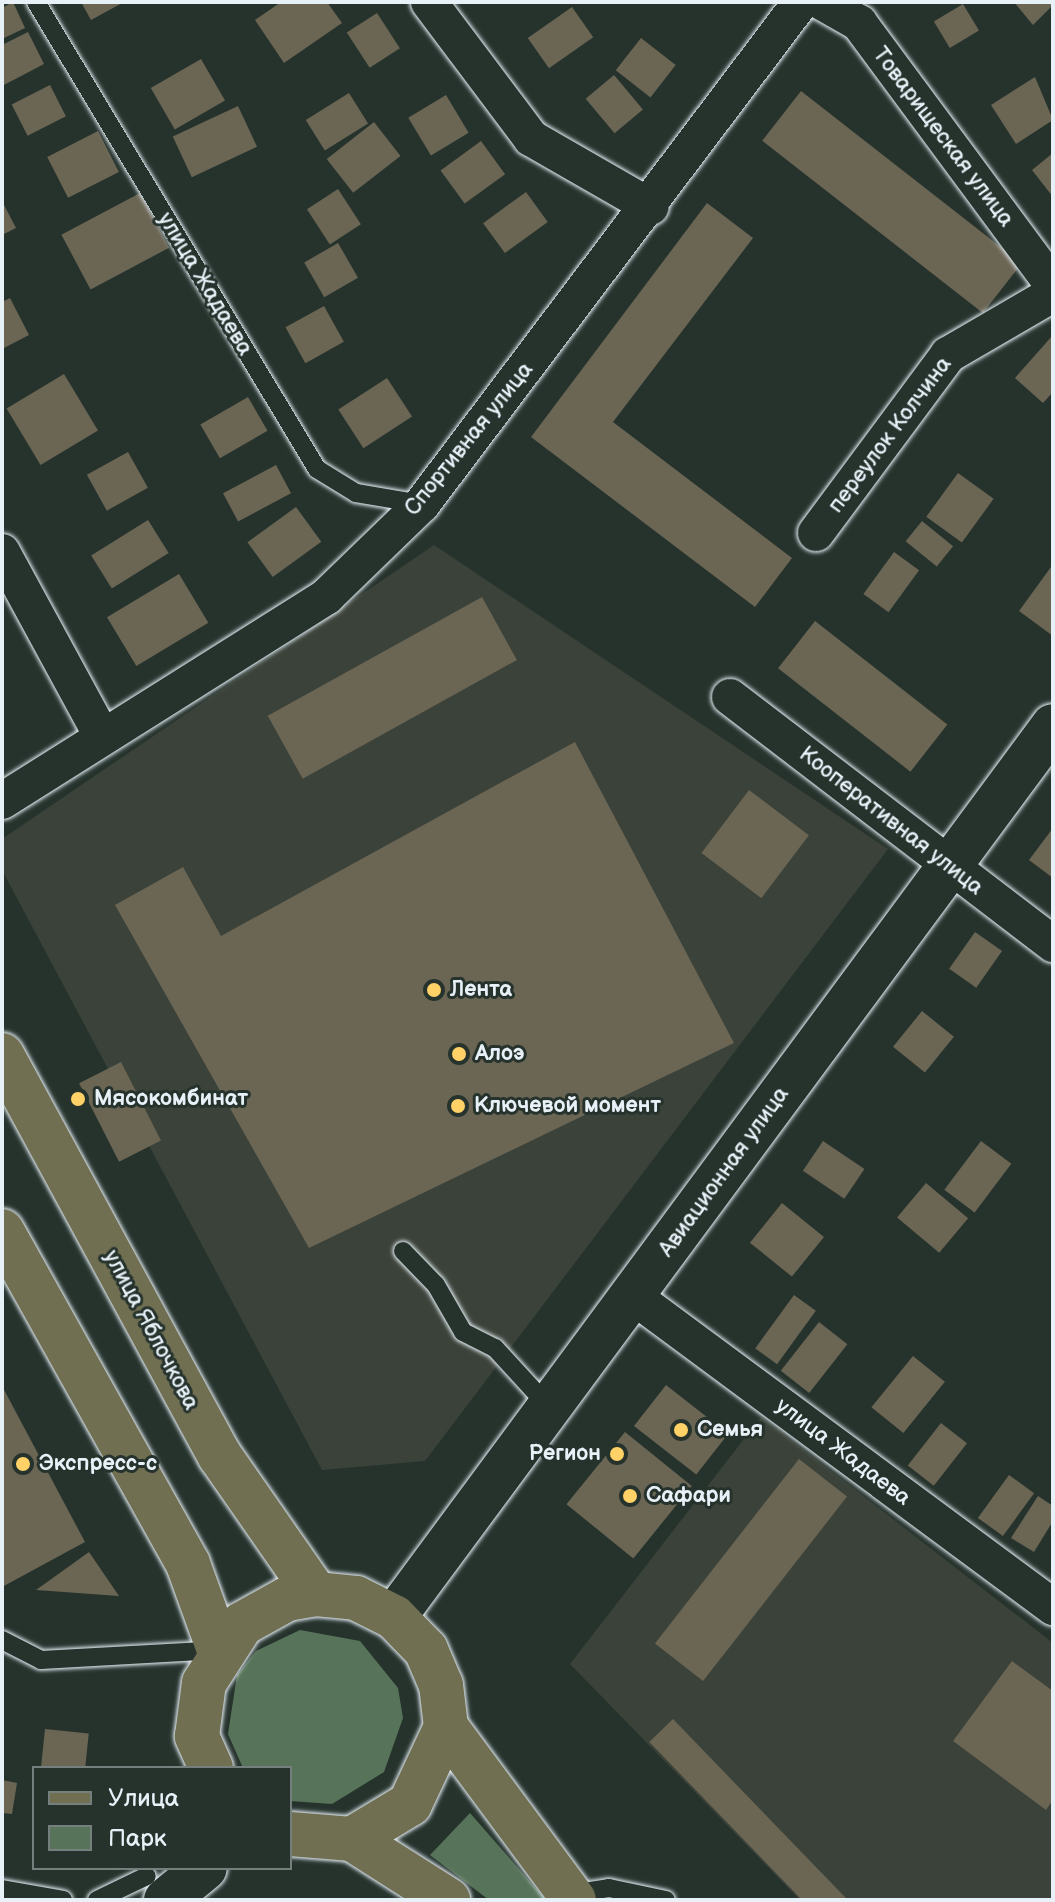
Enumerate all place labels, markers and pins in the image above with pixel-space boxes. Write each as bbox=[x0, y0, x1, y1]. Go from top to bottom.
place label: Лента bbox=[450, 977, 512, 1003]
marker: Лента bbox=[425, 981, 443, 999]
place label: Алоэ bbox=[475, 1041, 524, 1067]
marker: Алоэ bbox=[450, 1045, 468, 1063]
place label: Мясокомбинат bbox=[94, 1086, 248, 1112]
marker: Мясокомбинат bbox=[69, 1090, 87, 1108]
place label: Ключевой момент bbox=[474, 1093, 661, 1119]
marker: Ключевой момент bbox=[449, 1097, 467, 1115]
place label: Семья bbox=[697, 1417, 763, 1443]
marker: Семья bbox=[672, 1421, 690, 1439]
place label: Регион bbox=[529, 1441, 601, 1467]
marker: Регион bbox=[608, 1445, 626, 1463]
place label: Экспресс-с bbox=[39, 1451, 157, 1477]
marker: Экспресс-с bbox=[14, 1455, 32, 1473]
place label: Сафари bbox=[646, 1483, 731, 1509]
marker: Сафари bbox=[621, 1487, 639, 1505]

